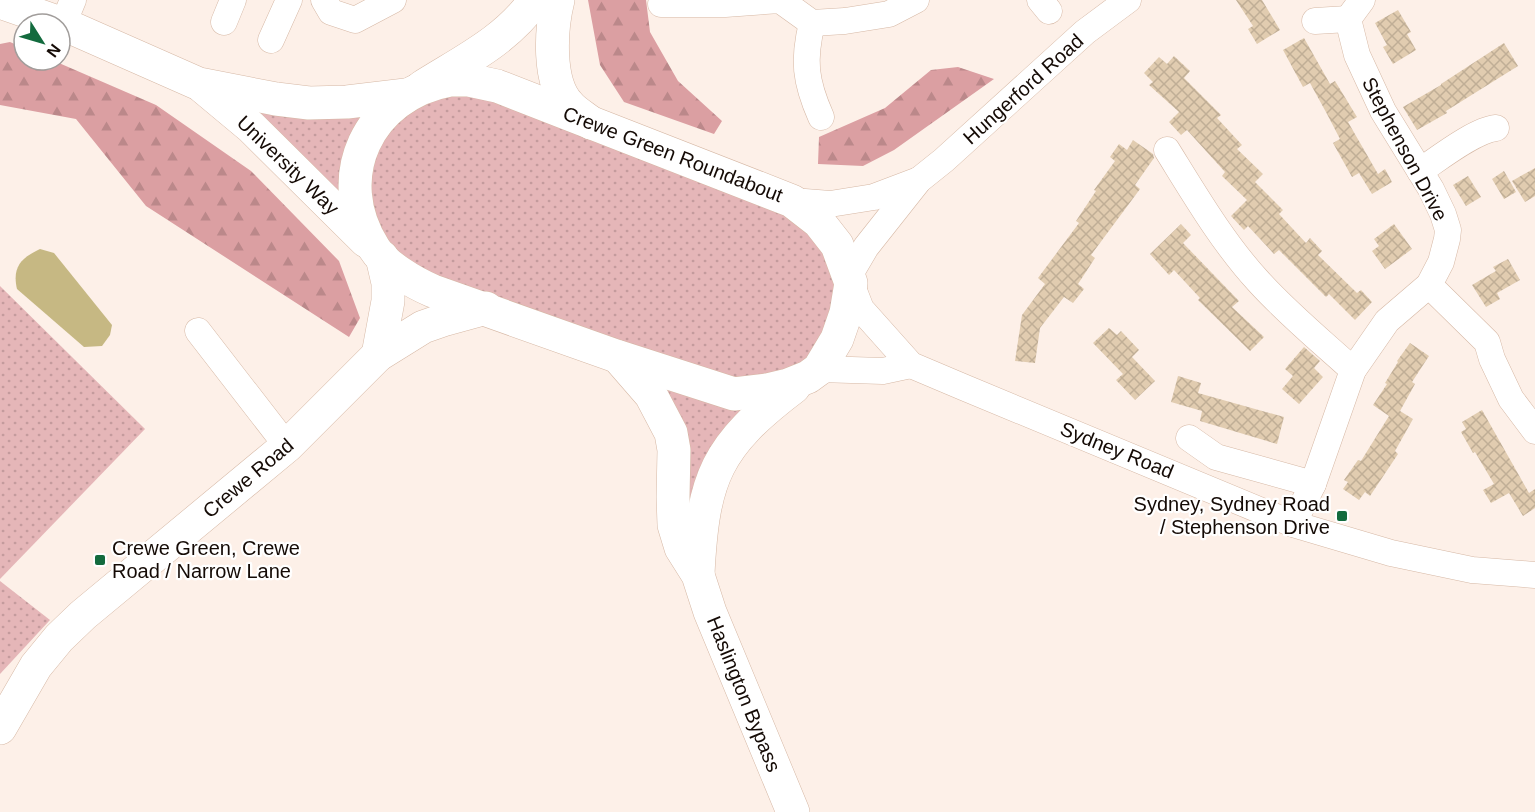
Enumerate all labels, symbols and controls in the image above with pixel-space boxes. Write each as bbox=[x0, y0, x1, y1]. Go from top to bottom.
north arrow bbox=[12, 12, 72, 72]
street label: Hungerford Road bbox=[959, 29, 1087, 149]
text: N bbox=[43, 41, 64, 60]
street label: Stephenson Drive bbox=[1358, 74, 1452, 224]
street label: Crewe Green Roundabout bbox=[560, 102, 786, 206]
street label: University Way bbox=[233, 111, 343, 219]
street label: Sydney Road bbox=[1057, 417, 1177, 483]
street label: Crewe Road bbox=[198, 434, 298, 522]
place label: Sydney, Sydney Road / Stephenson Drive bbox=[1134, 493, 1330, 538]
marker: Sydney, Sydney Road / Stephenson Drive bbox=[1335, 509, 1349, 523]
place label: Crewe Green, Crewe Road / Narrow Lane bbox=[112, 537, 300, 582]
marker: Crewe Green, Crewe Road / Narrow Lane bbox=[93, 553, 107, 567]
street label: Haslington Bypass bbox=[703, 613, 785, 775]

